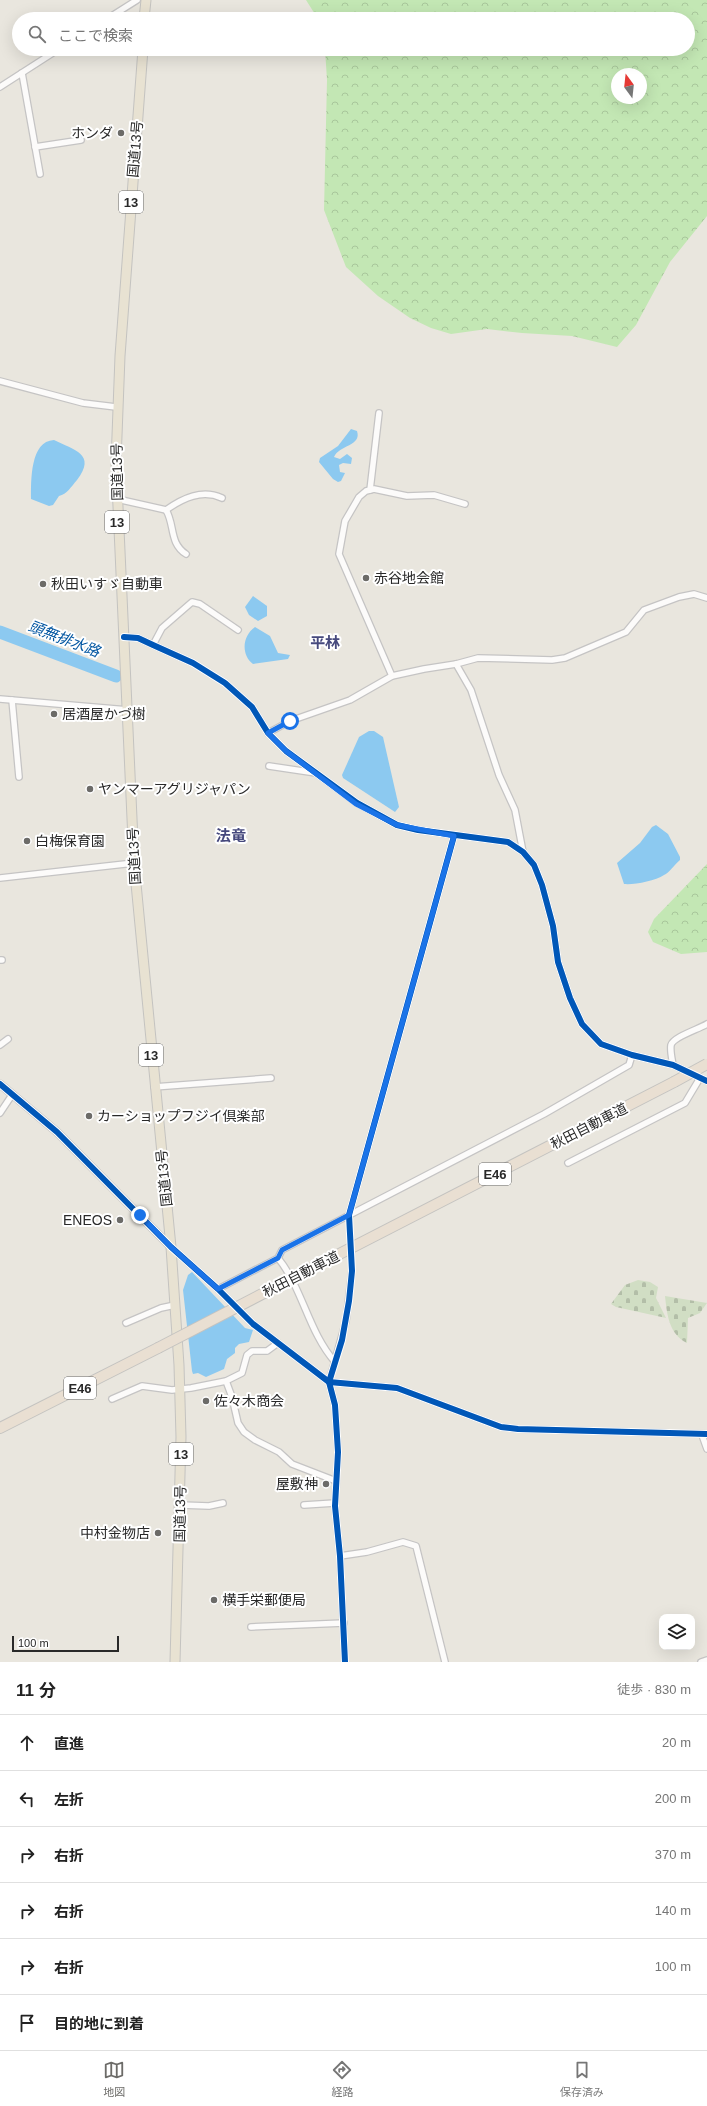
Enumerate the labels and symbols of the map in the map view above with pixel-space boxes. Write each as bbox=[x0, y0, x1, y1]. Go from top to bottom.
north arrow bbox=[611, 68, 647, 104]
street label: 国道13号 bbox=[125, 120, 145, 178]
place label: ホンダ bbox=[71, 125, 113, 141]
marker: ホンダ bbox=[116, 128, 126, 138]
road number: 13 bbox=[119, 191, 143, 213]
street label: 国道13号 bbox=[108, 443, 126, 501]
road number: 13 bbox=[105, 511, 129, 533]
place label: 赤谷地会館 bbox=[374, 570, 444, 586]
marker: 赤谷地会館 bbox=[361, 573, 371, 583]
place label: 秋田いすゞ自動車 bbox=[51, 576, 163, 592]
marker: 秋田いすゞ自動車 bbox=[38, 579, 48, 589]
water label: 頭無排水路 bbox=[26, 617, 104, 661]
district label: 平林 bbox=[310, 634, 340, 651]
place label: 居酒屋かづ樹 bbox=[62, 706, 146, 722]
marker: 居酒屋かづ樹 bbox=[49, 709, 59, 719]
route start bbox=[281, 712, 299, 730]
place label: ヤンマーアグリジャパン bbox=[98, 781, 251, 797]
marker: ヤンマーアグリジャパン bbox=[85, 784, 95, 794]
street label: 国道13号 bbox=[125, 827, 143, 885]
district label: 法竜 bbox=[216, 827, 246, 844]
place label: 白梅保育園 bbox=[35, 833, 105, 849]
marker: 白梅保育園 bbox=[22, 836, 32, 846]
road number: 13 bbox=[139, 1044, 163, 1066]
street label: 秋田自動車道 bbox=[548, 1100, 630, 1152]
place label: カーショップフジイ倶楽部 bbox=[97, 1108, 265, 1124]
marker: カーショップフジイ倶楽部 bbox=[84, 1111, 94, 1121]
street label: 国道13号 bbox=[153, 1149, 175, 1207]
road number: E46 bbox=[479, 1163, 511, 1185]
route end bbox=[131, 1206, 149, 1224]
place label: ENEOS bbox=[63, 1212, 112, 1228]
marker: ENEOS bbox=[115, 1215, 125, 1225]
street label: 秋田自動車道 bbox=[260, 1248, 342, 1300]
road number: E46 bbox=[64, 1377, 96, 1399]
place label: 佐々木商会 bbox=[214, 1393, 284, 1409]
marker: 佐々木商会 bbox=[201, 1396, 211, 1406]
road number: 13 bbox=[169, 1443, 193, 1465]
place label: 屋敷神 bbox=[276, 1476, 318, 1492]
marker: 屋敷神 bbox=[321, 1479, 331, 1489]
street label: 国道13号 bbox=[171, 1485, 189, 1543]
place label: 中村金物店 bbox=[80, 1525, 150, 1541]
marker: 中村金物店 bbox=[153, 1528, 163, 1538]
place label: 横手栄郵便局 bbox=[222, 1592, 306, 1608]
marker: 横手栄郵便局 bbox=[209, 1595, 219, 1605]
scale bar bbox=[12, 1634, 119, 1653]

